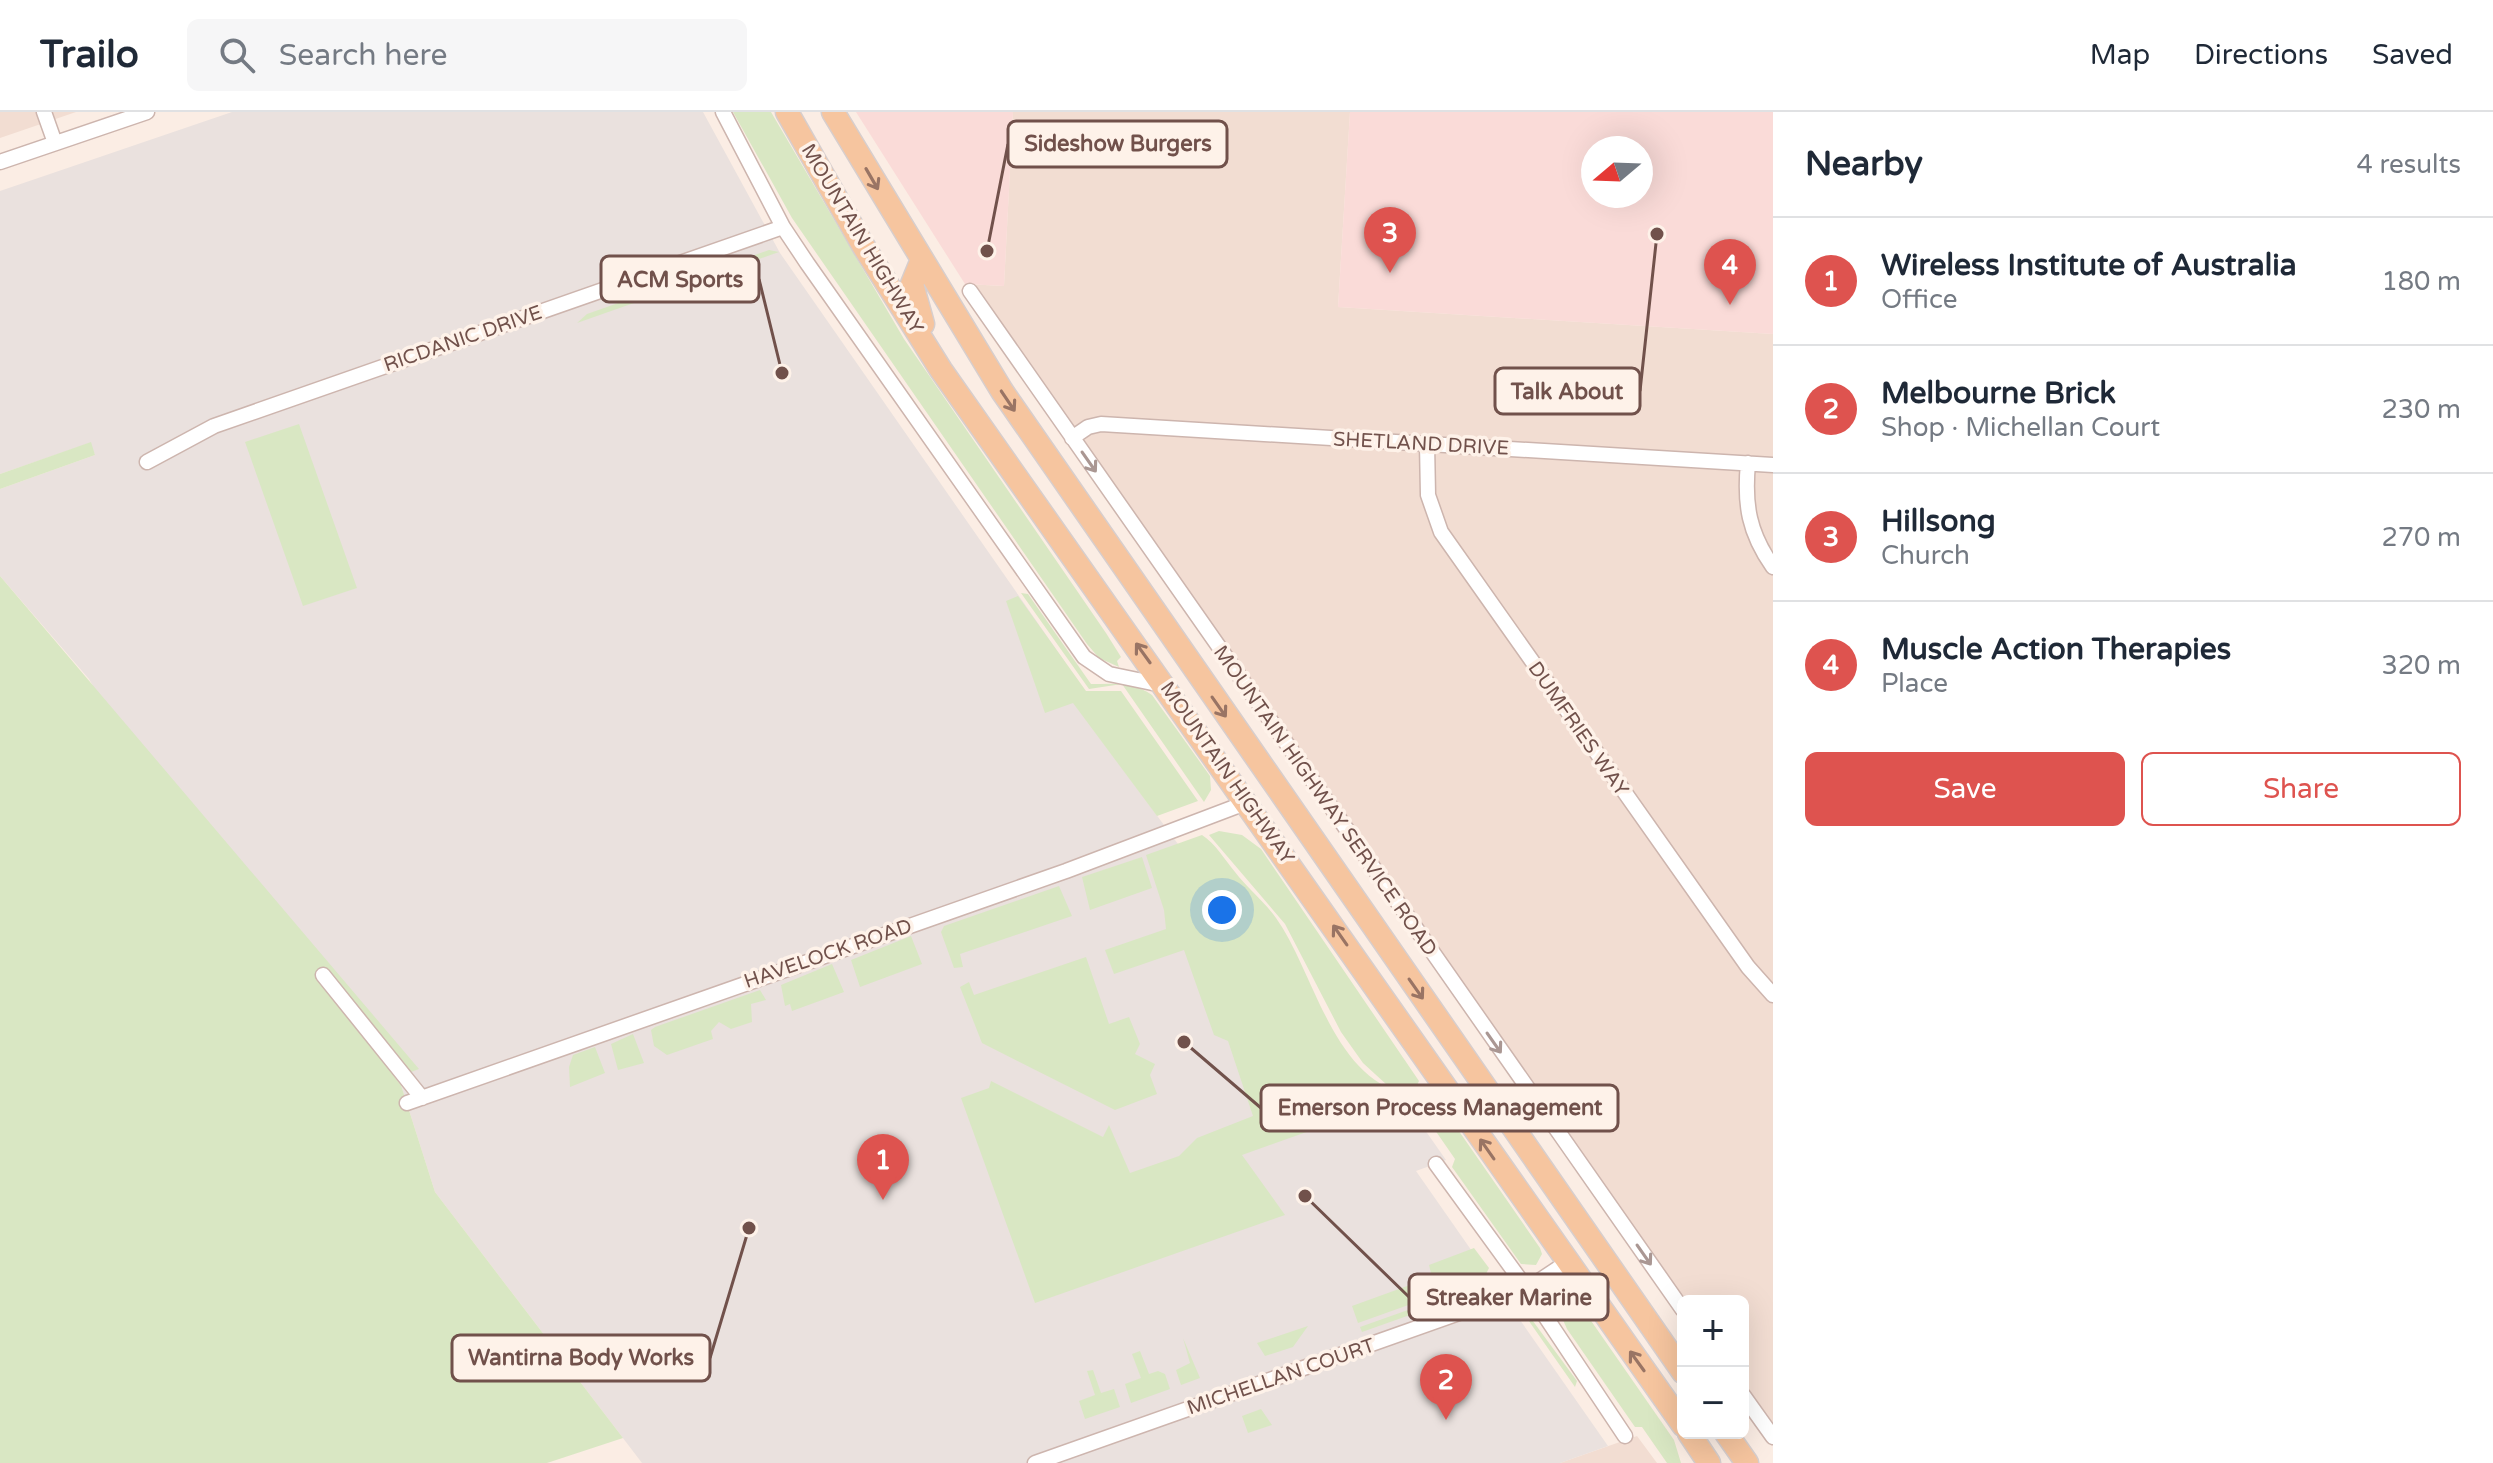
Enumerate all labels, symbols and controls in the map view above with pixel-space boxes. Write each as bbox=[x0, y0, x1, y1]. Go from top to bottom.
search box bbox=[187, 19, 747, 91]
text: Trailo bbox=[40, 32, 139, 78]
icon: search bbox=[215, 33, 259, 77]
text: Search here bbox=[279, 37, 448, 74]
text: Map bbox=[2090, 38, 2150, 72]
text: Directions bbox=[2194, 38, 2328, 72]
text: Saved bbox=[2372, 38, 2453, 72]
callout: Sideshow Burgers bbox=[1008, 121, 1227, 167]
text: Sideshow Burgers bbox=[1024, 131, 1212, 157]
north arrow bbox=[1581, 136, 1653, 208]
street label: MOUNTAIN HIGHWAY bbox=[796, 140, 928, 339]
text: Nearby bbox=[1805, 144, 1923, 185]
text: 4 results bbox=[2356, 149, 2461, 180]
one-way arrow bbox=[864, 167, 880, 190]
pin: 3 bbox=[1364, 207, 1416, 273]
pin: 4 bbox=[1704, 239, 1756, 305]
text: Wireless Institute of Australia bbox=[1881, 247, 2297, 284]
callout: ACM Sports bbox=[601, 256, 759, 302]
text: 1 bbox=[1823, 266, 1839, 297]
text: 180 m bbox=[2381, 266, 2461, 297]
text: ACM Sports bbox=[617, 267, 744, 293]
text: Office bbox=[1881, 284, 1957, 315]
street label: RICDANIC DRIVE bbox=[381, 301, 545, 377]
callout: Talk About bbox=[1495, 368, 1640, 414]
text: Melbourne Brick bbox=[1881, 375, 2116, 412]
text: Talk About bbox=[1510, 379, 1624, 405]
one-way arrow bbox=[1000, 389, 1016, 412]
text: 2 bbox=[1823, 394, 1839, 425]
text: 230 m bbox=[2381, 394, 2461, 425]
text: Shop · Michellan Court bbox=[1881, 412, 2160, 443]
street label: SHETLAND DRIVE bbox=[1332, 427, 1510, 461]
one-way arrow bbox=[1081, 451, 1097, 473]
text: Hillsong bbox=[1881, 503, 1996, 540]
text: 3 bbox=[1823, 522, 1839, 553]
text: 270 m bbox=[2381, 522, 2461, 553]
text: Church bbox=[1881, 540, 1970, 571]
text: Muscle Action Therapies bbox=[1881, 631, 2231, 668]
street label: MOUNTAIN HIGHWAY SERVICE ROAD bbox=[1208, 641, 1442, 961]
one-way arrow bbox=[1135, 642, 1151, 664]
text: 4 bbox=[1823, 650, 1839, 681]
text: 320 m bbox=[2381, 650, 2461, 681]
street label: DUMFRIES WAY bbox=[1523, 657, 1633, 801]
text: Place bbox=[1881, 668, 1948, 699]
street label: MOUNTAIN HIGHWAY bbox=[1155, 677, 1299, 869]
one-way arrow bbox=[1211, 696, 1227, 718]
button: Save bbox=[1805, 752, 2125, 826]
button: Share bbox=[2141, 752, 2461, 826]
your location bbox=[1202, 890, 1242, 930]
street label: HAVELOCK ROAD bbox=[741, 914, 915, 994]
one-way arrow bbox=[1332, 924, 1348, 946]
one-way arrow bbox=[1408, 978, 1424, 1000]
one-way arrow bbox=[1486, 1031, 1502, 1053]
callout: Emerson Process Management bbox=[1261, 1085, 1618, 1131]
text: Emerson Process Management bbox=[1278, 1095, 1603, 1121]
pin: 1 bbox=[857, 1134, 909, 1200]
one-way arrow bbox=[1479, 1138, 1496, 1160]
one-way arrow bbox=[1635, 1244, 1652, 1265]
callout: Streaker Marine bbox=[1409, 1274, 1608, 1320]
text: Streaker Marine bbox=[1426, 1285, 1592, 1311]
map controls bbox=[1677, 1295, 1749, 1439]
button: + bbox=[1677, 1295, 1749, 1367]
street label: MICHELLAN COURT bbox=[1184, 1334, 1378, 1420]
callout: Wantirna Body Works bbox=[452, 1335, 710, 1381]
text: Wantirna Body Works bbox=[468, 1345, 694, 1371]
one-way arrow bbox=[1629, 1351, 1645, 1373]
pin: 2 bbox=[1420, 1354, 1472, 1420]
button: − bbox=[1677, 1367, 1749, 1439]

